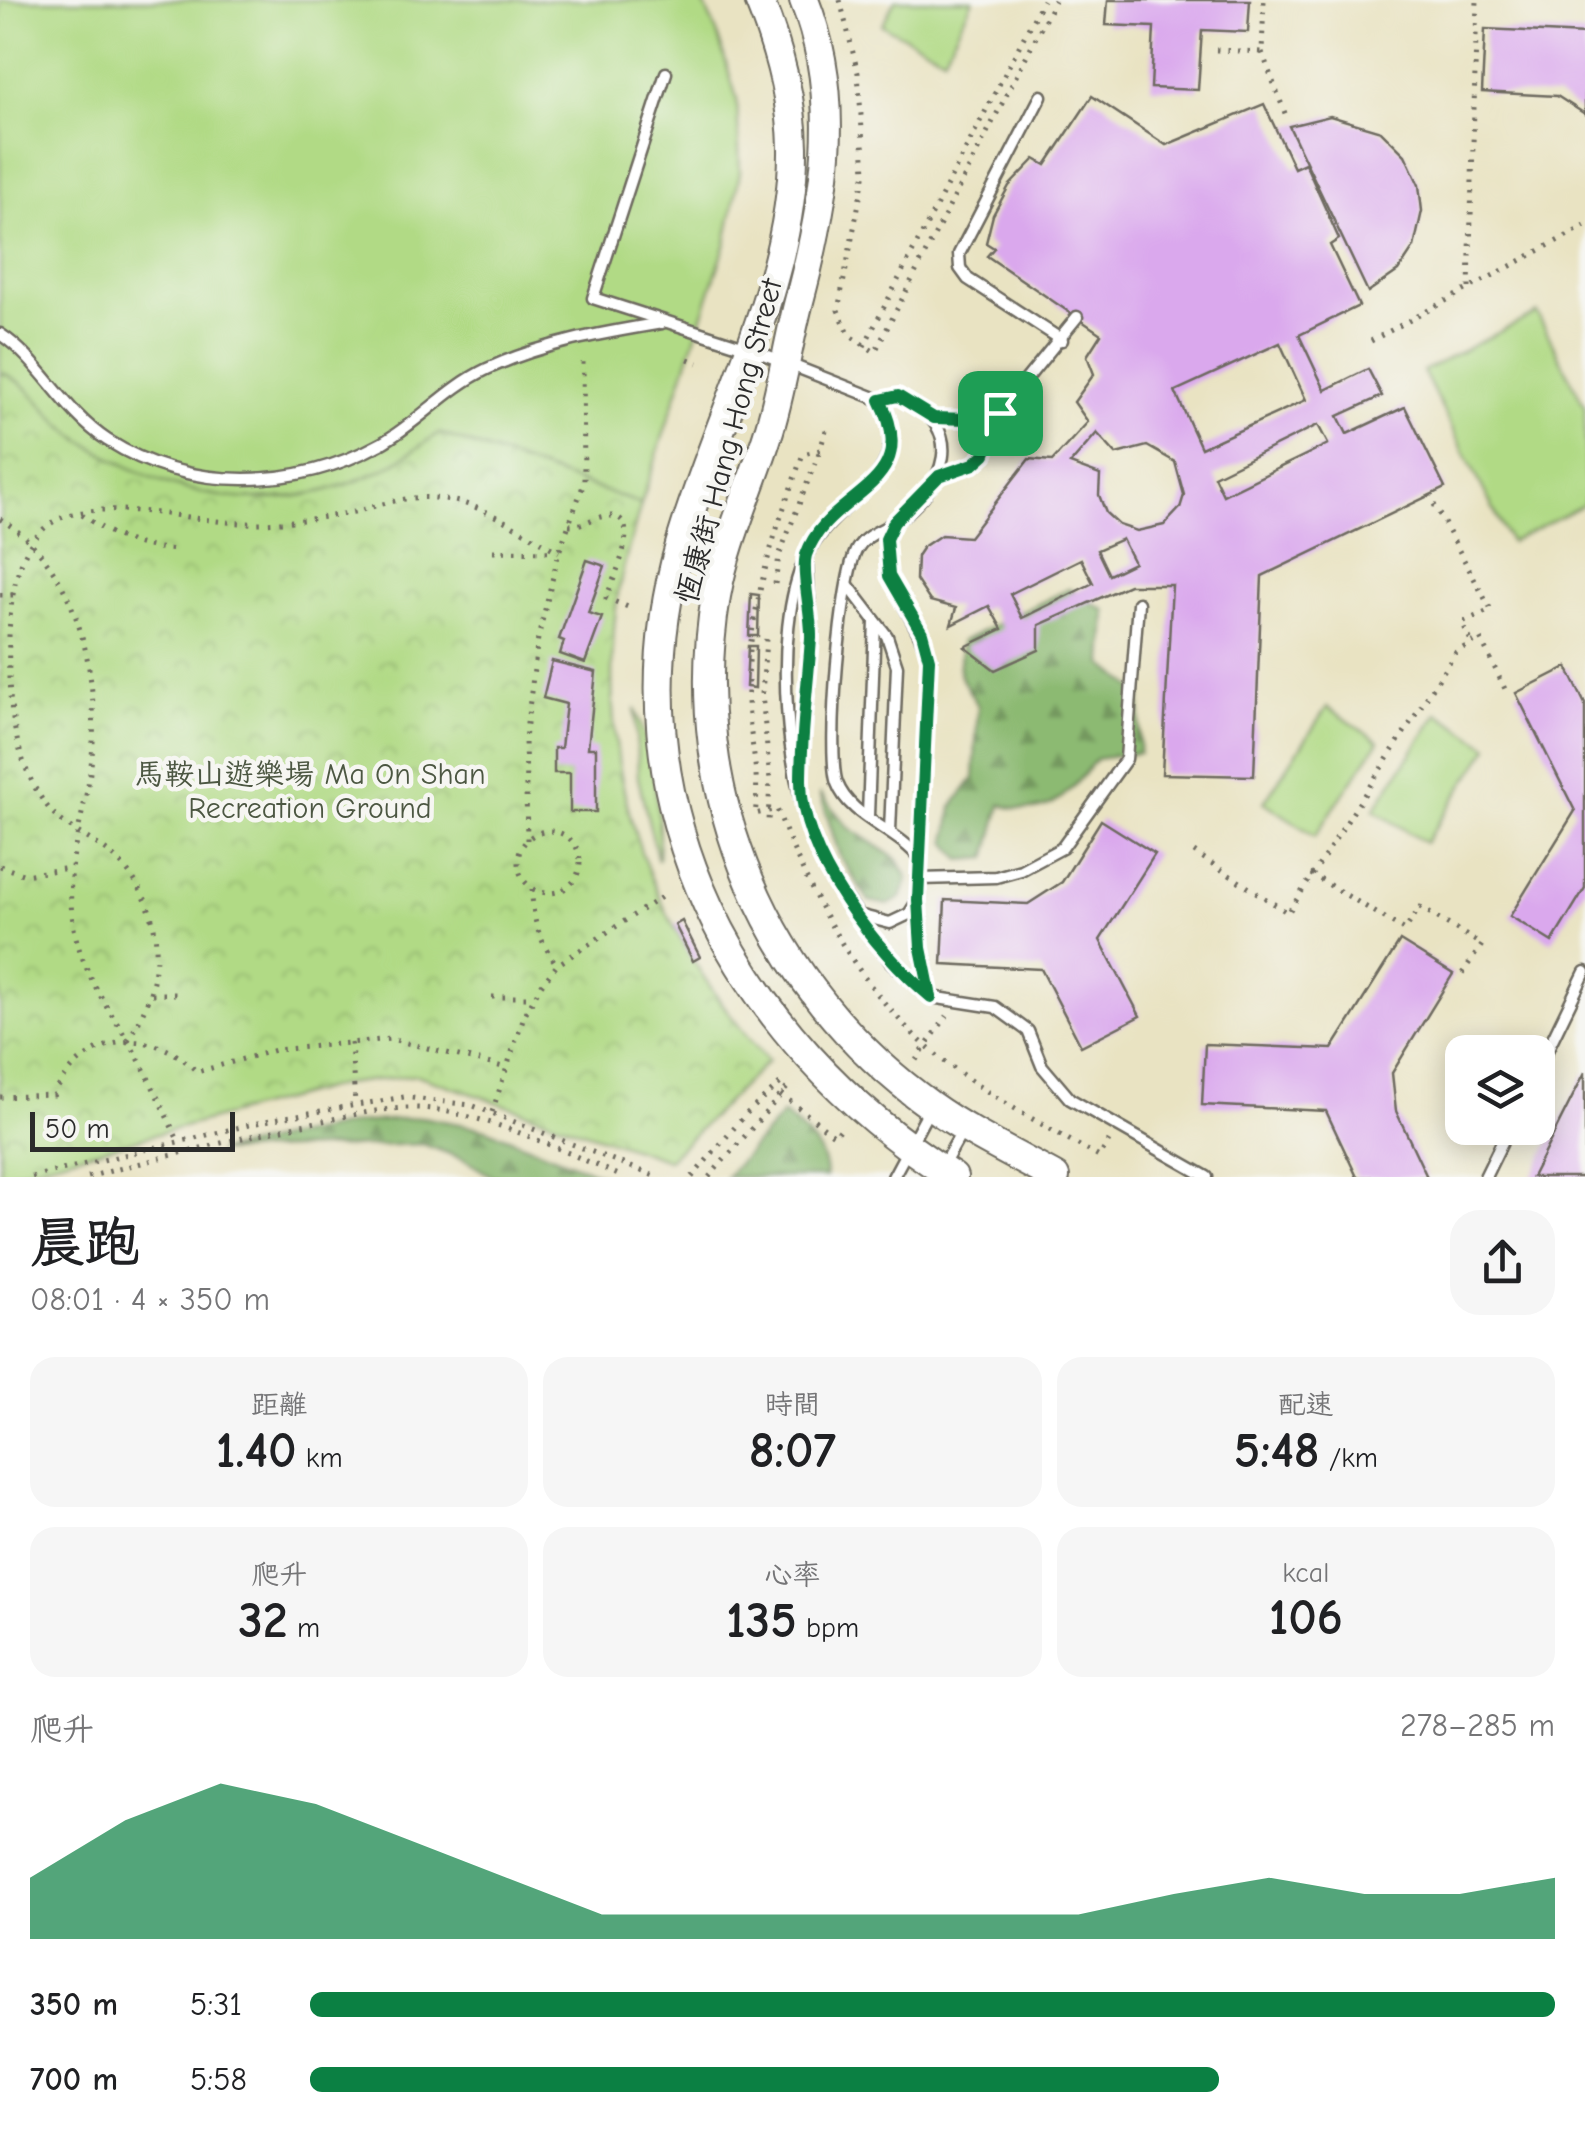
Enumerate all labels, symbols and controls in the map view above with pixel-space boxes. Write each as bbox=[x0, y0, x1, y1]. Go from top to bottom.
street label: 恆康街 Hang Hong Street bbox=[669, 273, 790, 607]
pin bbox=[958, 371, 1043, 456]
icon: arrive bbox=[973, 386, 1028, 441]
park label: 馬鞍山遊樂場 Ma On Shan Recreation Ground bbox=[134, 757, 486, 826]
map controls bbox=[1445, 1035, 1555, 1145]
button: layers bbox=[1445, 1035, 1555, 1145]
scale bar bbox=[30, 1107, 235, 1152]
text: 50 m bbox=[45, 1113, 110, 1145]
button: share bbox=[1450, 1210, 1555, 1315]
text: 晨跑 bbox=[30, 1211, 140, 1275]
text: 08:01 · 4 × 350 m bbox=[30, 1281, 270, 1318]
text: 距離 bbox=[251, 1389, 307, 1421]
text: 時間 bbox=[764, 1389, 821, 1421]
text: 配速 bbox=[1278, 1389, 1334, 1421]
text: 1.40 bbox=[216, 1422, 297, 1480]
text: 8:07 bbox=[749, 1422, 836, 1480]
text: 5:48 bbox=[1234, 1422, 1320, 1480]
text: km bbox=[297, 1442, 343, 1474]
text: /km bbox=[1320, 1442, 1378, 1474]
text: kcal bbox=[1282, 1557, 1329, 1589]
text: 爬升 bbox=[251, 1559, 307, 1591]
text: 心率 bbox=[764, 1559, 821, 1591]
text: 106 bbox=[1269, 1589, 1343, 1647]
text: 32 bbox=[238, 1592, 288, 1650]
text: 135 bbox=[726, 1592, 797, 1650]
text: m bbox=[288, 1612, 320, 1644]
text: bpm bbox=[797, 1612, 859, 1644]
text: 278–285 m bbox=[1400, 1707, 1555, 1744]
text: 爬升 bbox=[30, 1711, 94, 1748]
text: 350 m bbox=[30, 1986, 118, 2023]
text: 5:31 bbox=[190, 1986, 242, 2023]
text: 700 m bbox=[30, 2061, 118, 2098]
text: 5:58 bbox=[190, 2061, 247, 2098]

